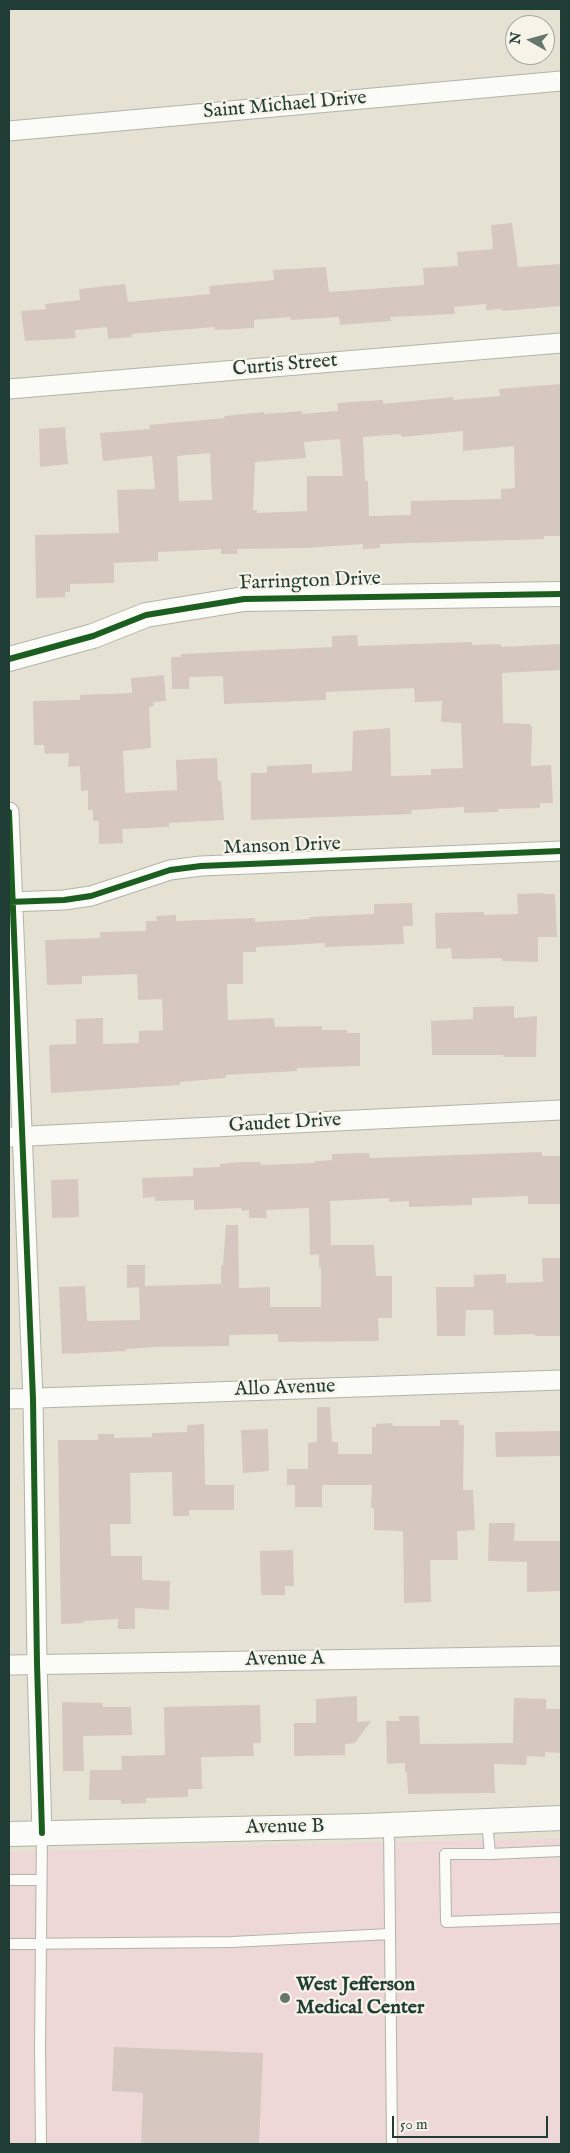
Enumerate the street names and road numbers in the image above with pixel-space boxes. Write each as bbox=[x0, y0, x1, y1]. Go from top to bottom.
street label: Saint Michael Drive bbox=[202, 87, 368, 125]
street label: Curtis Street bbox=[231, 349, 339, 383]
street label: Farrington Drive bbox=[239, 568, 381, 596]
street label: Manson Drive bbox=[223, 833, 341, 861]
street label: Gaudet Drive bbox=[228, 1109, 342, 1139]
street label: Allo Avenue bbox=[234, 1375, 336, 1403]
street label: Avenue A bbox=[245, 1647, 325, 1673]
street label: Avenue B bbox=[245, 1815, 325, 1841]

